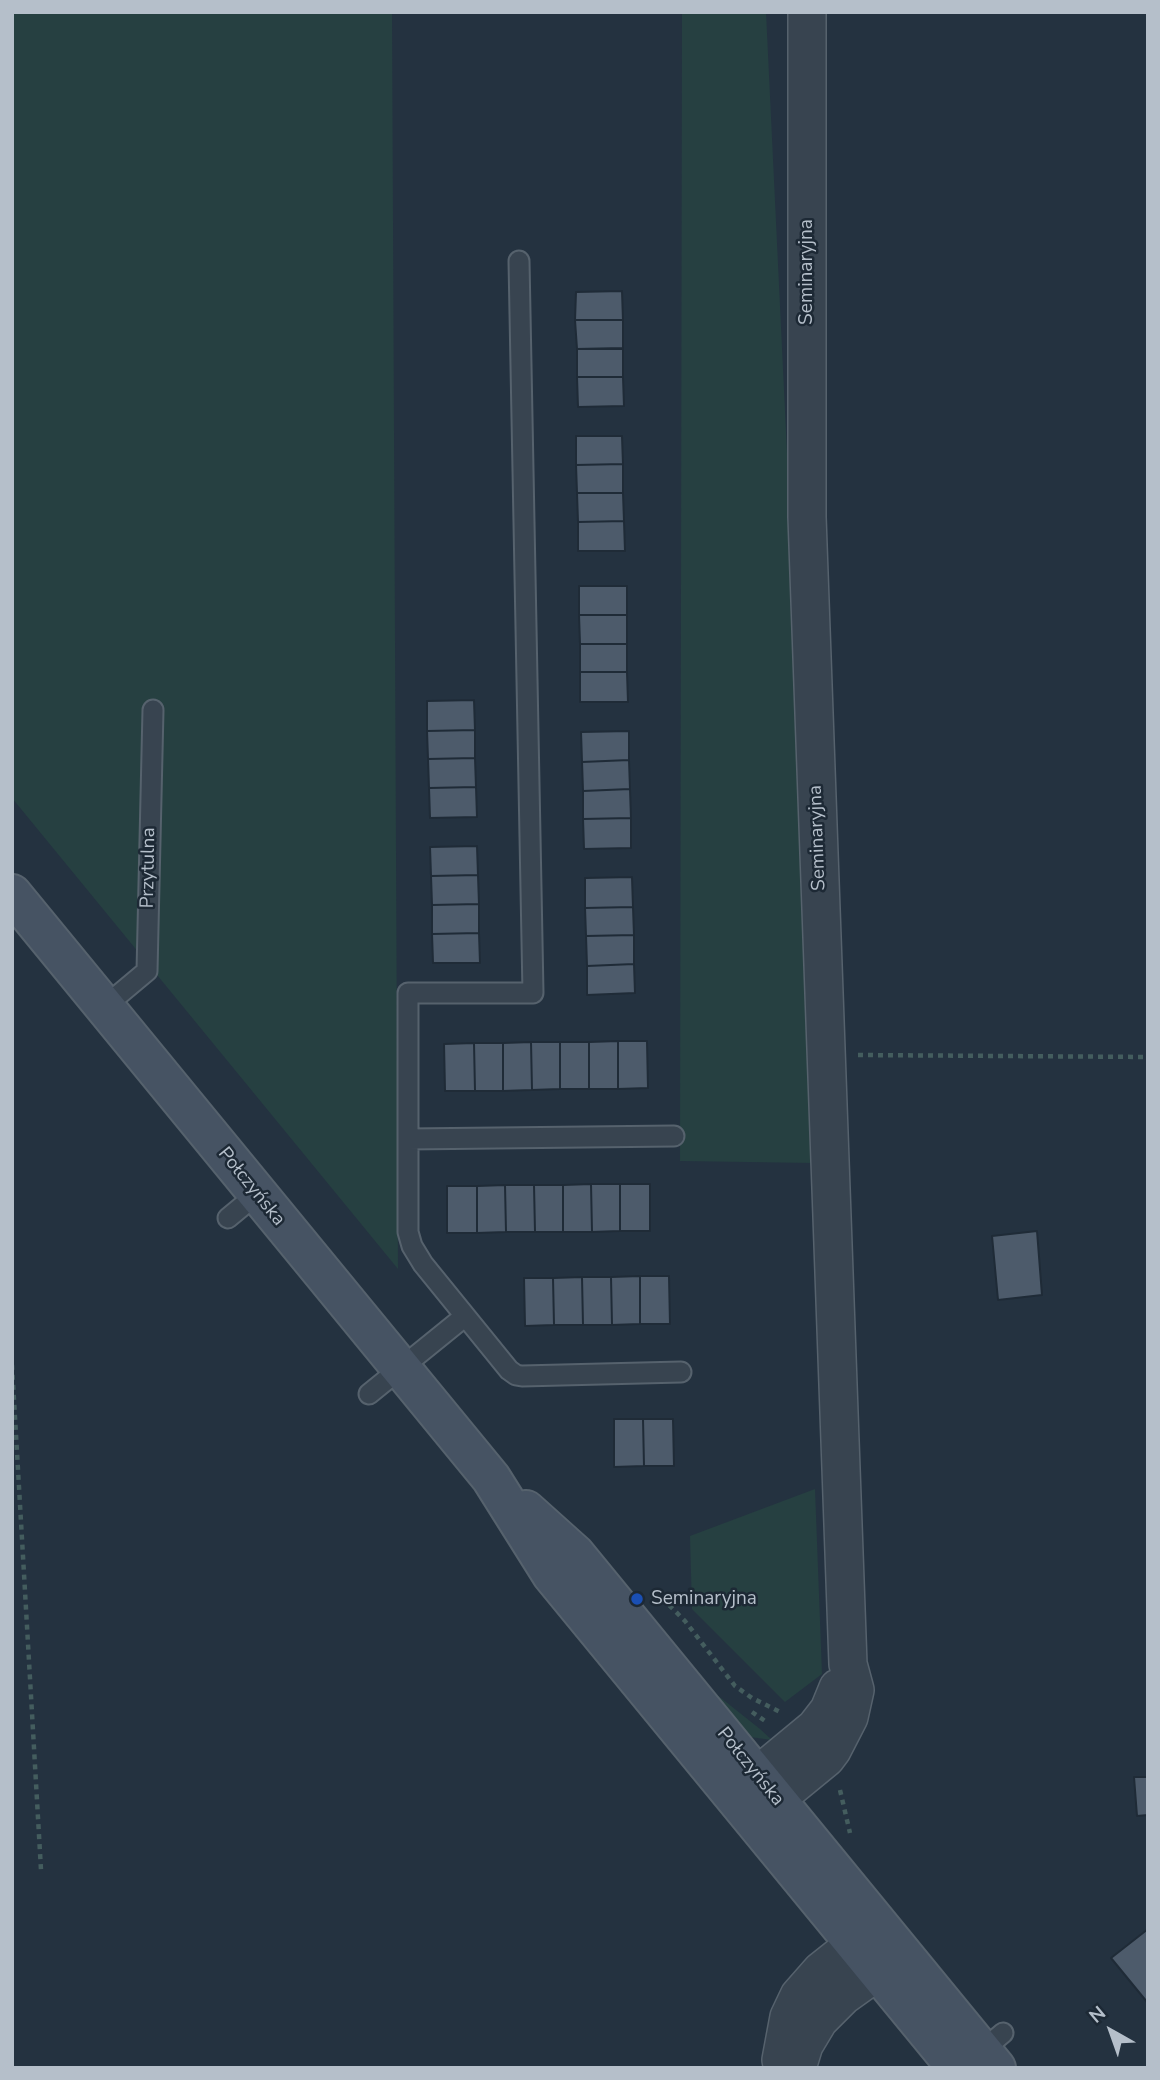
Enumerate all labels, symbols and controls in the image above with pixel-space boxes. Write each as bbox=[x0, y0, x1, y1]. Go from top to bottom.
street label: Seminaryjna bbox=[796, 219, 818, 325]
street label: Seminaryjna bbox=[805, 785, 831, 891]
street label: Przytulna bbox=[137, 827, 161, 909]
street label: Połczyńska bbox=[212, 1143, 290, 1231]
place label: Seminaryjna bbox=[651, 1588, 757, 1610]
marker: Seminaryjna bbox=[629, 1591, 645, 1607]
street label: Połczyńska bbox=[711, 1723, 789, 1811]
north arrow bbox=[1076, 1996, 1146, 2066]
text: N bbox=[1084, 2000, 1111, 2029]

